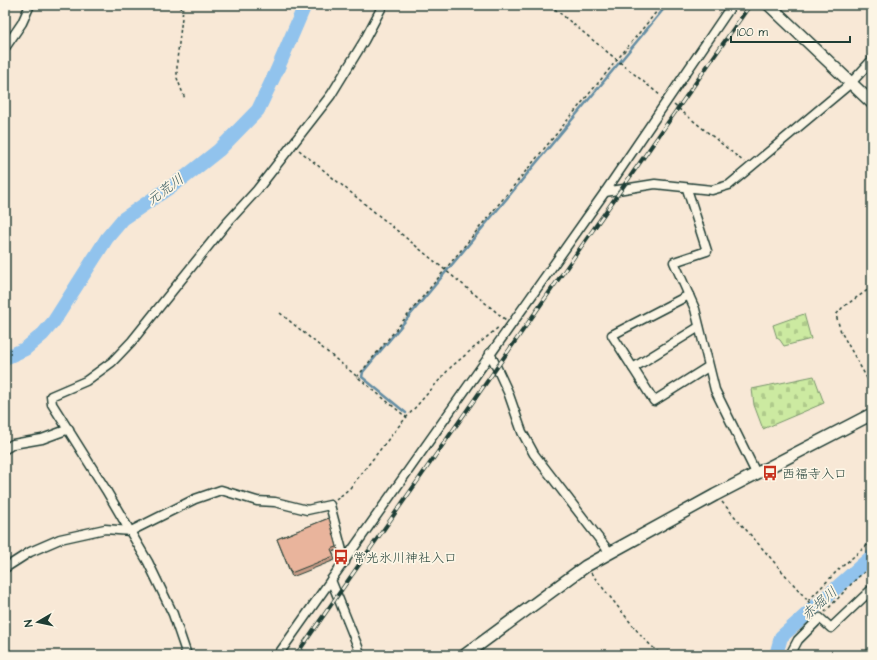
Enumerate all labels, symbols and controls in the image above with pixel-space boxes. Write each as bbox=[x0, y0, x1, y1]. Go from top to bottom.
scale bar bbox=[731, 18, 850, 44]
text: 100 m bbox=[737, 24, 768, 41]
water label: 元荒川 bbox=[143, 169, 188, 210]
bus stop icon: 西福寺入口 bbox=[761, 464, 779, 482]
place label: 西福寺入口 bbox=[782, 465, 847, 483]
bus stop icon: 常光氷川神社入口 bbox=[332, 548, 350, 566]
place label: 常光氷川神社入口 bbox=[353, 549, 457, 567]
water label: 赤堀川 bbox=[797, 582, 842, 625]
north arrow bbox=[18, 602, 58, 642]
text: N bbox=[21, 619, 37, 628]

